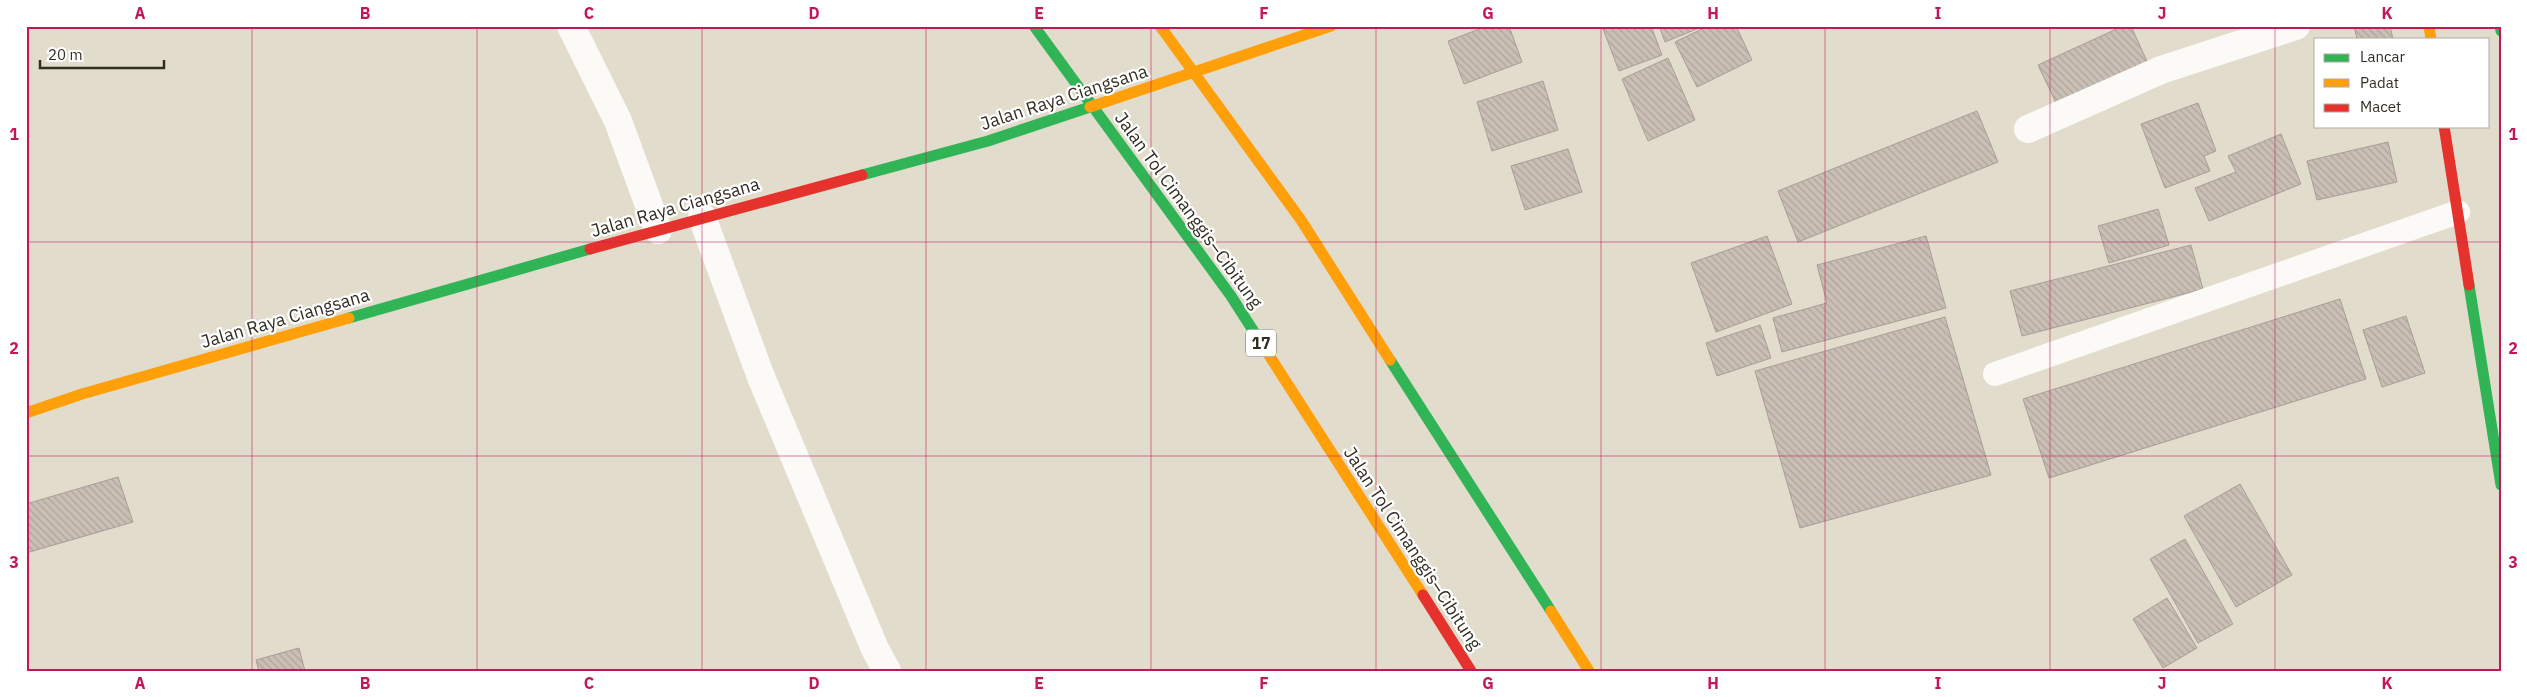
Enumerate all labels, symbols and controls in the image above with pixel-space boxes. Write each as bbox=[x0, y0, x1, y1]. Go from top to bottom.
text: A bbox=[135, 3, 146, 23]
text: B bbox=[360, 3, 371, 23]
text: C bbox=[584, 3, 594, 23]
text: D bbox=[808, 3, 820, 23]
text: E bbox=[1034, 3, 1044, 23]
text: F bbox=[1259, 3, 1269, 23]
text: G bbox=[1482, 3, 1494, 23]
text: H bbox=[1707, 3, 1719, 23]
text: I bbox=[1935, 3, 1942, 23]
text: J bbox=[2158, 3, 2166, 23]
text: K bbox=[2381, 3, 2393, 23]
scale bar bbox=[40, 38, 164, 70]
legend bbox=[2314, 38, 2490, 128]
text: 20 m bbox=[48, 45, 83, 64]
text: Lancar bbox=[2360, 47, 2406, 66]
street label: Jalan Raya Ciangsana bbox=[977, 59, 1151, 135]
text: Padat bbox=[2360, 73, 2399, 92]
text: Macet bbox=[2360, 97, 2401, 116]
street label: Jalan Tol Cimanggis–Cibitung bbox=[1110, 107, 1268, 313]
text: 1 bbox=[9, 124, 19, 144]
text: 1 bbox=[2508, 124, 2518, 144]
street label: Jalan Raya Ciangsana bbox=[588, 172, 762, 242]
street label: Jalan Raya Ciangsana bbox=[198, 283, 372, 353]
road number: 17 bbox=[1246, 329, 1276, 356]
text: 2 bbox=[9, 338, 19, 358]
text: 2 bbox=[2508, 338, 2518, 358]
street label: Jalan Tol Cimanggis–Cibitung bbox=[1339, 442, 1488, 654]
text: 3 bbox=[9, 552, 19, 572]
text: 3 bbox=[2508, 552, 2518, 572]
text: A bbox=[135, 673, 146, 693]
text: B bbox=[360, 673, 371, 693]
text: C bbox=[584, 673, 594, 693]
text: D bbox=[808, 673, 820, 693]
text: E bbox=[1034, 673, 1044, 693]
text: F bbox=[1259, 673, 1269, 693]
text: G bbox=[1482, 673, 1494, 693]
text: H bbox=[1707, 673, 1719, 693]
text: I bbox=[1935, 673, 1942, 693]
text: J bbox=[2158, 673, 2166, 693]
text: K bbox=[2381, 673, 2393, 693]

